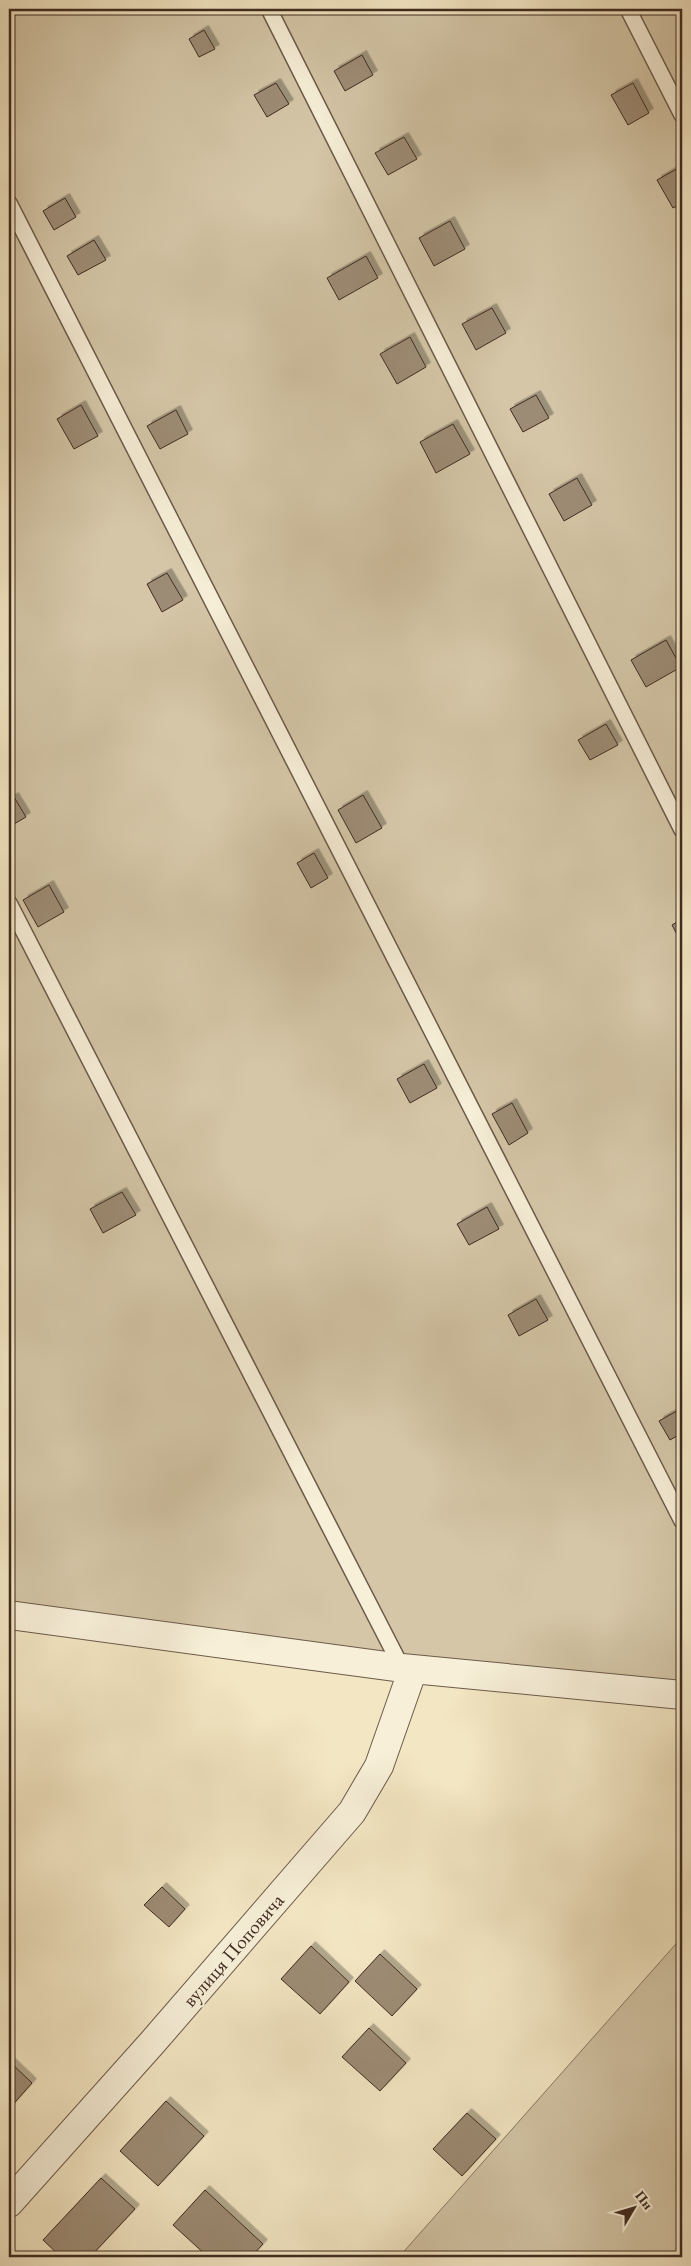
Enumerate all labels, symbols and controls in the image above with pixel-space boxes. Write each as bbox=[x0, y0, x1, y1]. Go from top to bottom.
street label: вулиця Поповича bbox=[177, 1888, 289, 2012]
north arrow bbox=[608, 2184, 658, 2234]
text: Пн bbox=[631, 2187, 657, 2213]

